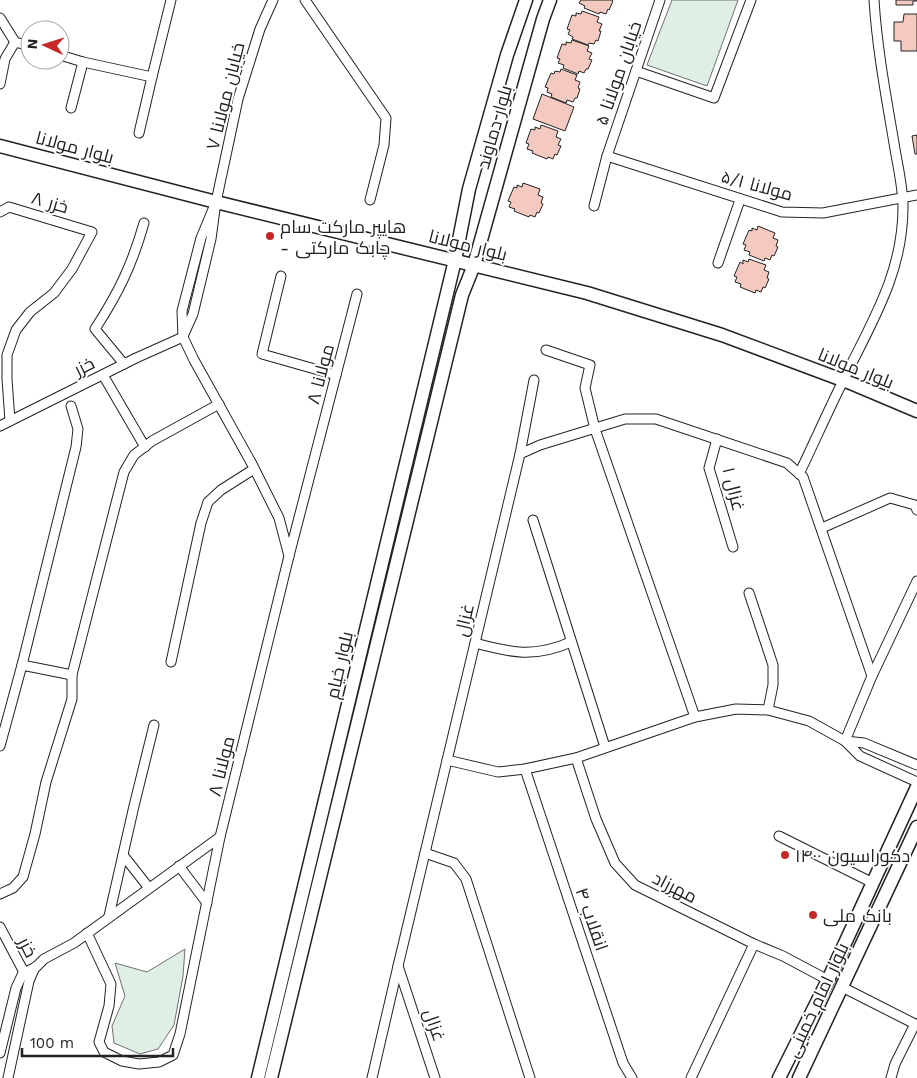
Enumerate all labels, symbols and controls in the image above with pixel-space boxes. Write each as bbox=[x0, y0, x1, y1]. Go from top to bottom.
street label: خیابان مولانا ۵ bbox=[590, 18, 647, 128]
north arrow bbox=[20, 20, 70, 70]
text: N bbox=[24, 38, 40, 50]
street label: خیابان مولانا ۷ bbox=[202, 40, 249, 152]
street label: بلوار دماوند bbox=[472, 83, 517, 172]
street label: بلوار مولانا bbox=[33, 126, 116, 168]
street label: مولانا ۵/۱ bbox=[719, 165, 795, 206]
street label: خزر ۸ bbox=[29, 187, 71, 218]
place label: هایپر مارکت سام - چابک مارکتی bbox=[280, 216, 406, 260]
street label: بلوار مولانا bbox=[426, 225, 509, 266]
marker: هایپر مارکت سام - چابک مارکتی bbox=[264, 230, 276, 242]
street label: مولانا ۸ bbox=[302, 342, 339, 406]
street label: بلوار مولانا bbox=[815, 343, 897, 394]
street label: خزر bbox=[69, 352, 98, 381]
street label: غزال ۱ bbox=[717, 465, 750, 513]
street label: غزال bbox=[450, 602, 479, 639]
street label: بلوار خیام bbox=[321, 629, 359, 701]
street label: مولانا ۸ bbox=[203, 734, 240, 798]
place label: دکوراسیون ۱۴۰۰ bbox=[795, 845, 910, 867]
marker: دکوراسیون ۱۴۰۰ bbox=[779, 849, 791, 861]
street label: مهرزاد bbox=[649, 867, 701, 908]
street label: انقلاب ۴ bbox=[571, 885, 613, 953]
place label: بانک ملی bbox=[823, 905, 892, 927]
marker: بانک ملی bbox=[807, 909, 819, 921]
street label: خزر bbox=[13, 932, 42, 961]
street label: بلوار امام خمینی bbox=[781, 939, 855, 1062]
street label: غزال bbox=[419, 1006, 450, 1044]
scale bar bbox=[22, 1026, 174, 1058]
text: 100 m bbox=[30, 1034, 74, 1052]

